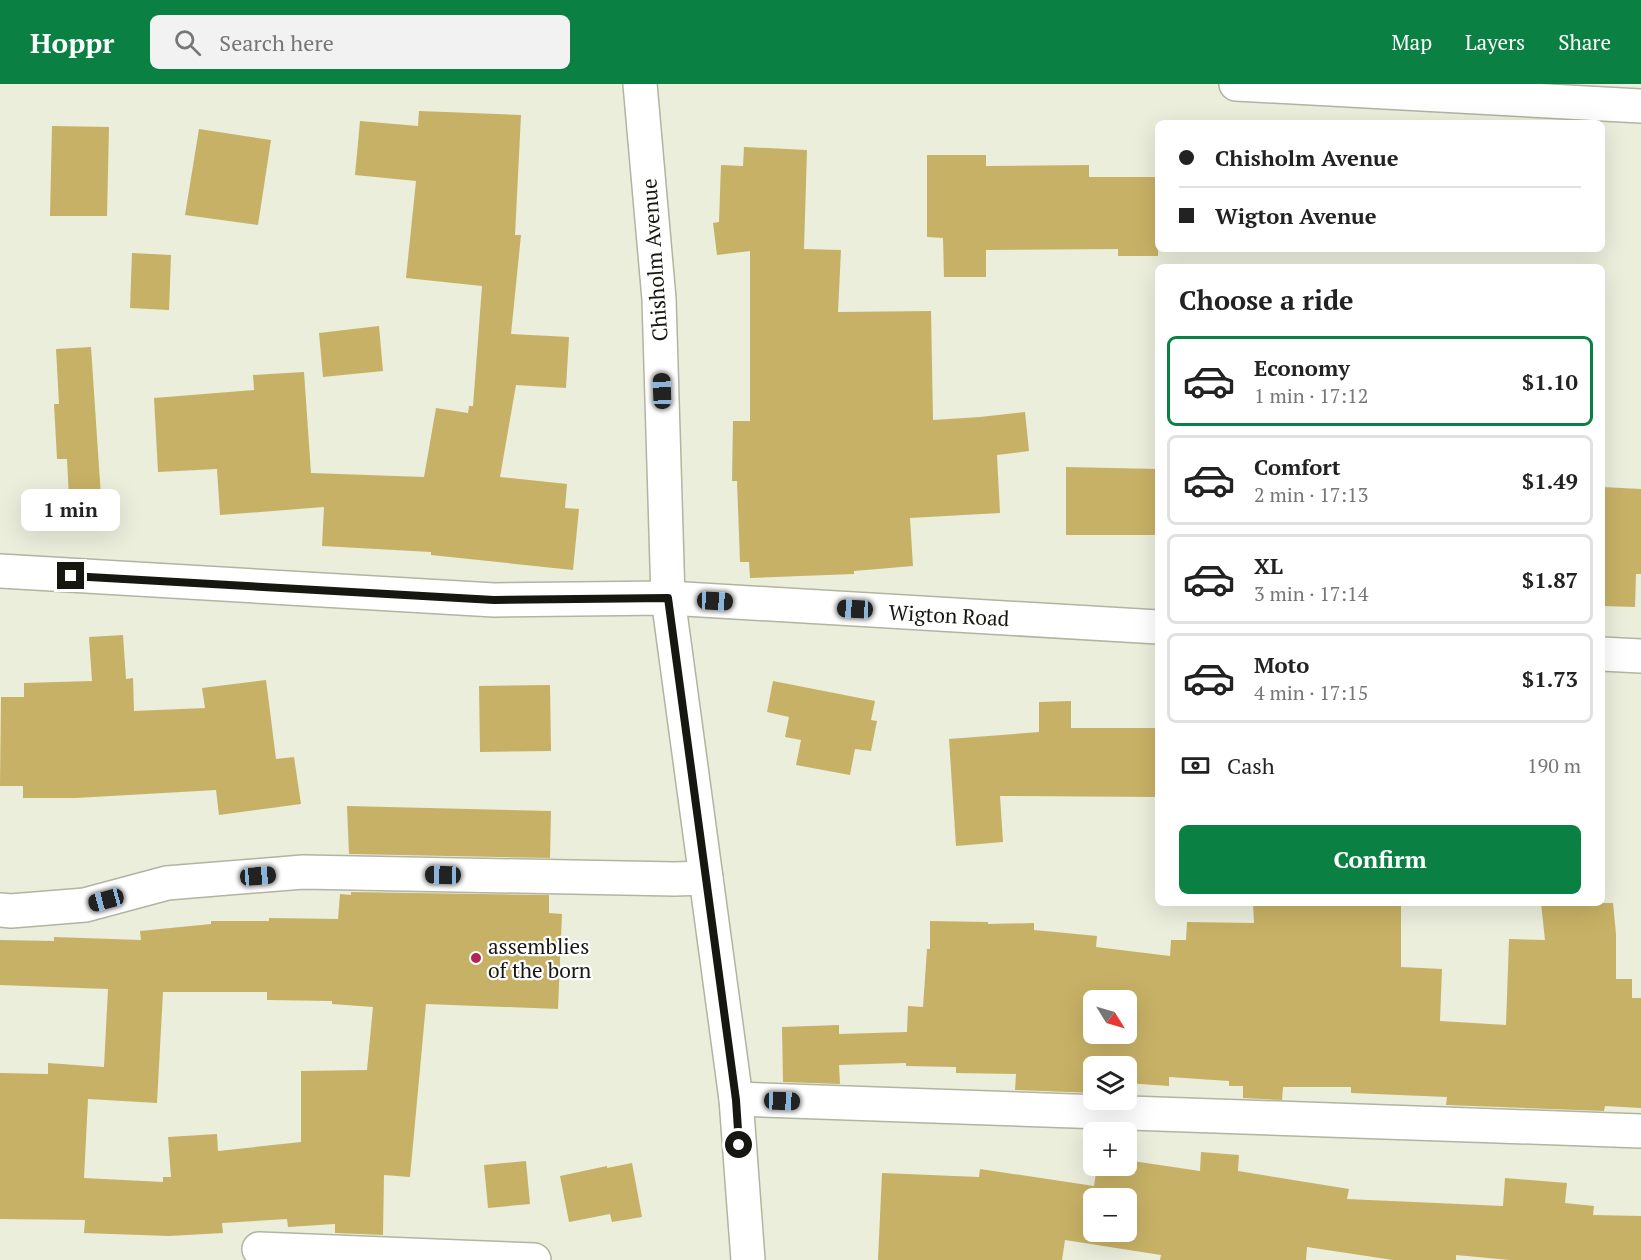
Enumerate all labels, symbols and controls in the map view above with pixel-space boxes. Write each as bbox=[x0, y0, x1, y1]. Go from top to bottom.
search box bbox=[150, 15, 570, 69]
text: Hoppr bbox=[30, 24, 114, 61]
icon: search bbox=[171, 26, 204, 59]
text: Search here bbox=[219, 28, 334, 57]
text: Map bbox=[1391, 28, 1432, 56]
text: Layers bbox=[1465, 28, 1525, 56]
text: Share bbox=[1558, 28, 1611, 56]
text: Chisholm Avenue bbox=[1215, 143, 1399, 172]
street label: Chisholm Avenue bbox=[634, 178, 674, 342]
text: Wigton Avenue bbox=[1215, 201, 1377, 230]
text: Choose a ride bbox=[1179, 282, 1354, 318]
text: Economy bbox=[1254, 353, 1350, 382]
icon: car bbox=[1182, 354, 1236, 408]
text: $1.10 bbox=[1522, 367, 1578, 396]
car bbox=[652, 373, 672, 409]
text: 1 min · 17:12 bbox=[1254, 382, 1368, 409]
text: Comfort bbox=[1254, 452, 1340, 481]
icon: car bbox=[1182, 453, 1236, 507]
text: $1.49 bbox=[1522, 466, 1578, 495]
text: 2 min · 17:13 bbox=[1254, 481, 1368, 508]
callout: 1 min bbox=[22, 489, 121, 531]
text: 1 min bbox=[43, 496, 98, 523]
text: XL bbox=[1254, 551, 1283, 580]
icon: car bbox=[1182, 552, 1236, 606]
route end bbox=[57, 562, 84, 589]
text: $1.87 bbox=[1522, 565, 1578, 594]
text: 3 min · 17:14 bbox=[1254, 580, 1368, 607]
car bbox=[697, 591, 733, 611]
street label: Wigton Road bbox=[888, 598, 1010, 632]
car bbox=[837, 599, 873, 619]
text: Moto bbox=[1254, 650, 1309, 679]
icon: car bbox=[1182, 651, 1236, 705]
text: $1.73 bbox=[1522, 664, 1578, 693]
text: 4 min · 17:15 bbox=[1254, 679, 1368, 706]
icon: cash bbox=[1179, 749, 1212, 782]
text: Cash bbox=[1227, 751, 1275, 780]
text: 190 m bbox=[1527, 752, 1581, 779]
button: Confirm bbox=[1179, 825, 1581, 894]
car bbox=[239, 865, 277, 887]
car bbox=[425, 866, 461, 884]
car bbox=[86, 887, 126, 913]
place label: assemblies of the born bbox=[488, 932, 592, 984]
marker: assemblies of the born bbox=[469, 951, 483, 965]
north arrow bbox=[1083, 990, 1137, 1044]
map controls bbox=[1083, 990, 1137, 1242]
button: layers bbox=[1083, 1056, 1137, 1110]
car bbox=[764, 1091, 800, 1111]
button: + bbox=[1083, 1122, 1137, 1176]
route start bbox=[725, 1131, 752, 1158]
button: − bbox=[1083, 1188, 1137, 1242]

